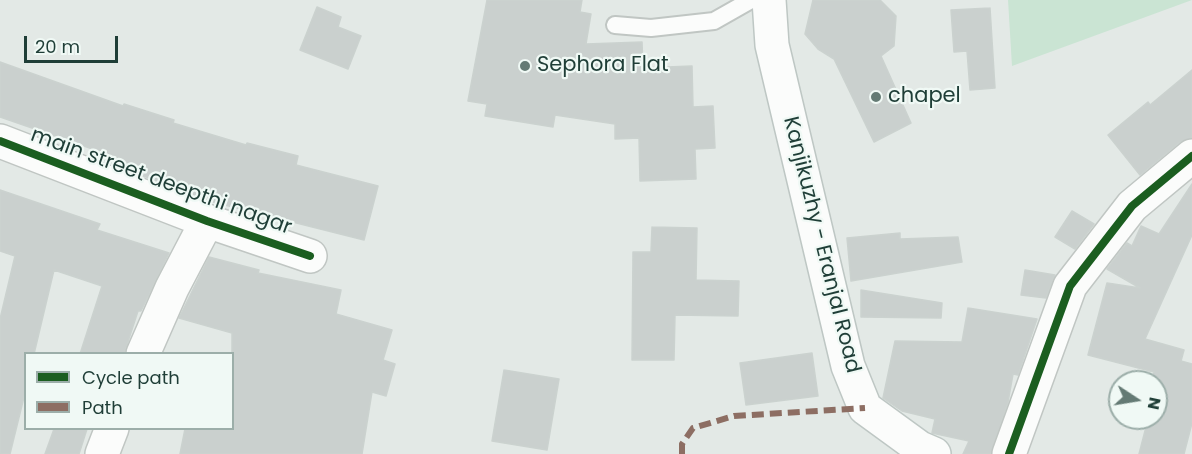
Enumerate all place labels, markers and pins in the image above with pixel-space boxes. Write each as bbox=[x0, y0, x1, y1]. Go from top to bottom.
place label: Sephora Flat bbox=[537, 53, 669, 79]
marker: Sephora Flat bbox=[518, 59, 532, 73]
place label: chapel bbox=[888, 84, 961, 110]
marker: chapel bbox=[869, 90, 883, 104]

